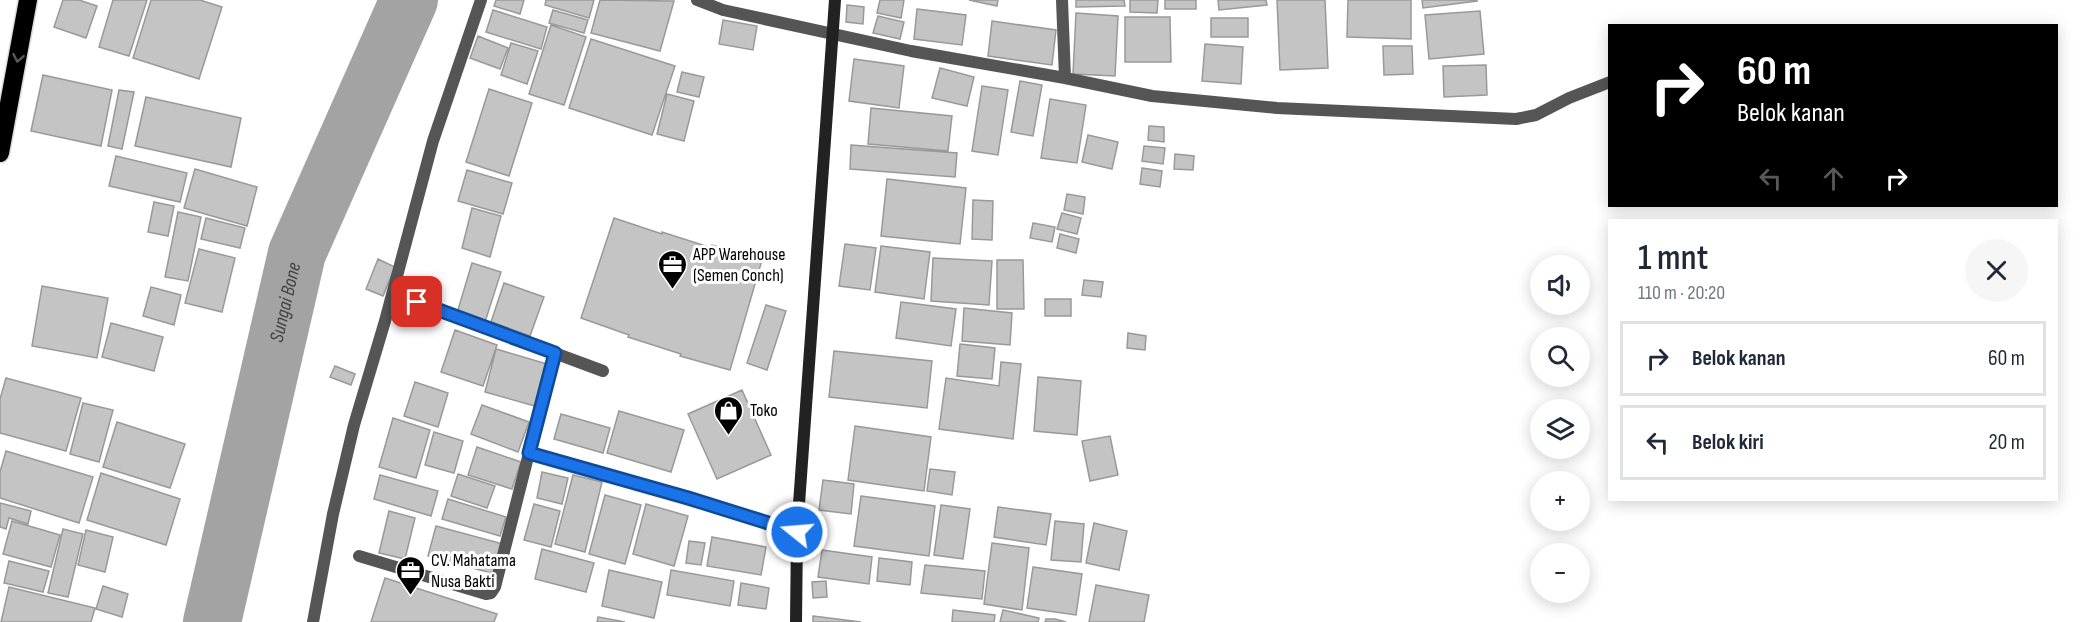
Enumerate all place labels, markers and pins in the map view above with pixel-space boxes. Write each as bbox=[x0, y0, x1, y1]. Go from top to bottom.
place label: APP Warehouse (Semen Conch) bbox=[692, 244, 785, 286]
office icon: APP Warehouse (Semen Conch) bbox=[656, 248, 688, 290]
pin bbox=[391, 276, 442, 327]
shop icon: Toko bbox=[713, 394, 745, 436]
place label: Toko bbox=[750, 400, 778, 421]
place label: CV. Mahatama Nusa Bakti bbox=[431, 550, 516, 592]
office icon: CV. Mahatama Nusa Bakti bbox=[394, 554, 426, 596]

